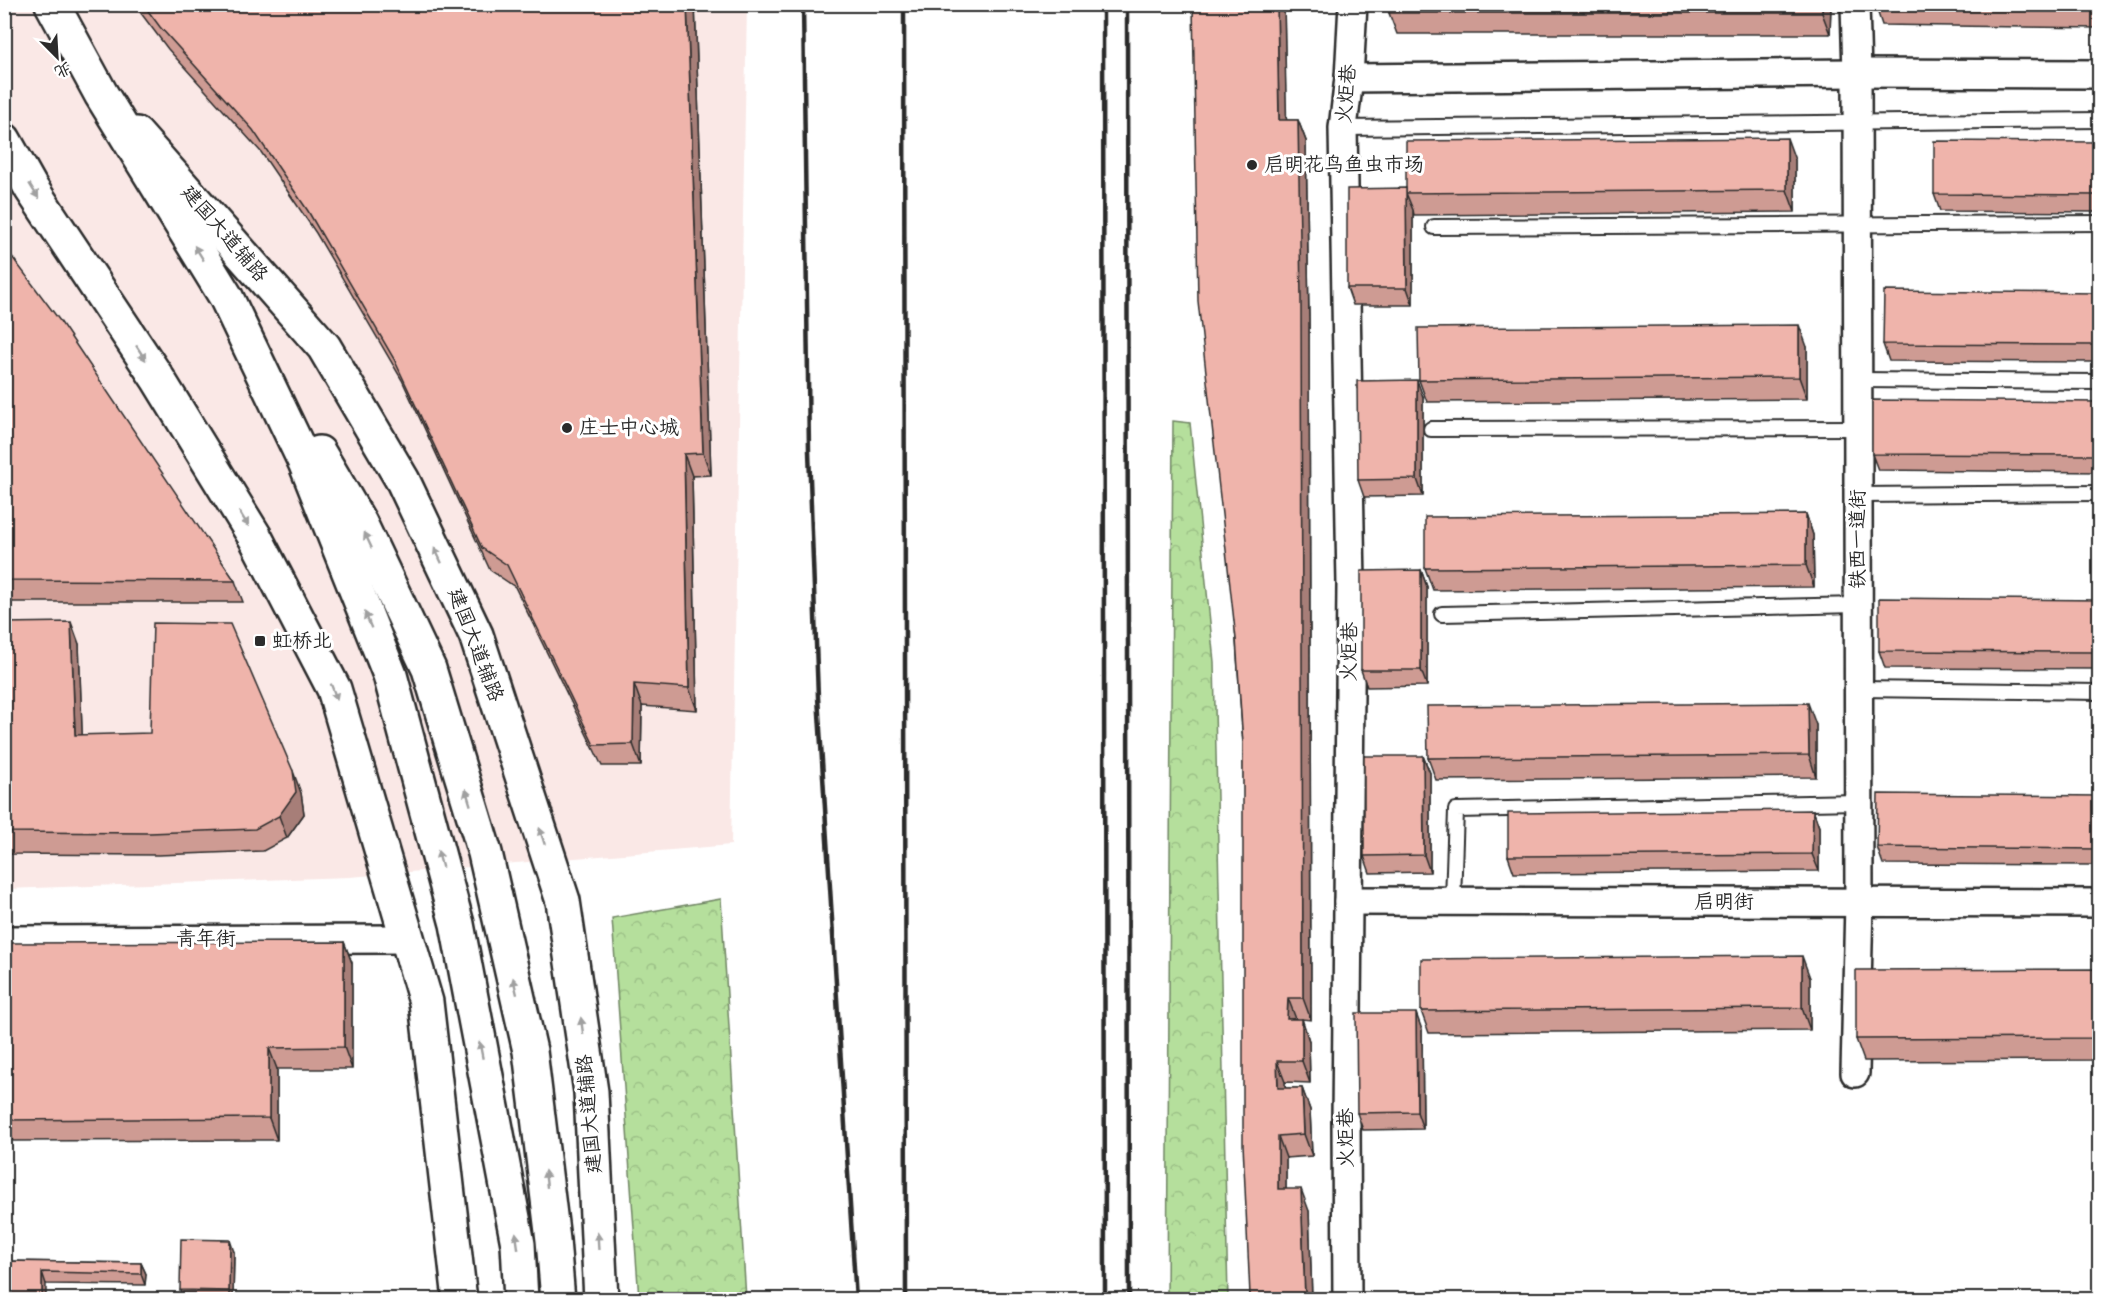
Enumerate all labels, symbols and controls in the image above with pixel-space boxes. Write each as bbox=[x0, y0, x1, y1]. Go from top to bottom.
north arrow bbox=[27, 27, 87, 87]
text: 北 bbox=[51, 56, 74, 82]
street label: 火炬巷 bbox=[1331, 62, 1363, 125]
place label: 启明花鸟鱼虫市场 bbox=[1264, 152, 1424, 179]
marker: 启明花鸟鱼虫市场 bbox=[1245, 158, 1259, 172]
street label: 建国大道辅路 bbox=[174, 180, 274, 289]
one-way arrow bbox=[28, 183, 39, 199]
one-way arrow bbox=[193, 245, 204, 261]
one-way arrow bbox=[135, 345, 147, 361]
place label: 庄士中心城 bbox=[579, 415, 679, 442]
marker: 庄士中心城 bbox=[560, 421, 574, 435]
street label: 铁西一道街 bbox=[1845, 489, 1872, 589]
one-way arrow bbox=[238, 511, 249, 527]
one-way arrow bbox=[363, 531, 372, 548]
one-way arrow bbox=[433, 546, 442, 563]
street label: 建国大道辅路 bbox=[441, 584, 509, 707]
one-way arrow bbox=[363, 611, 373, 629]
street label: 火炬巷 bbox=[1336, 621, 1364, 682]
place label: 虹桥北 bbox=[272, 628, 332, 655]
marker: 虹桥北 bbox=[253, 634, 267, 648]
one-way arrow bbox=[329, 683, 339, 701]
one-way arrow bbox=[463, 788, 472, 806]
one-way arrow bbox=[536, 827, 546, 845]
one-way arrow bbox=[434, 850, 444, 868]
street label: 启明街 bbox=[1694, 889, 1754, 916]
street label: 青年街 bbox=[176, 926, 236, 953]
one-way arrow bbox=[510, 977, 519, 996]
one-way arrow bbox=[577, 1016, 586, 1035]
one-way arrow bbox=[476, 1040, 485, 1059]
street label: 建国大道辅路 bbox=[571, 1052, 609, 1175]
street label: 火炬巷 bbox=[1333, 1107, 1360, 1168]
one-way arrow bbox=[541, 1169, 550, 1188]
one-way arrow bbox=[512, 1232, 521, 1251]
one-way arrow bbox=[594, 1232, 603, 1251]

